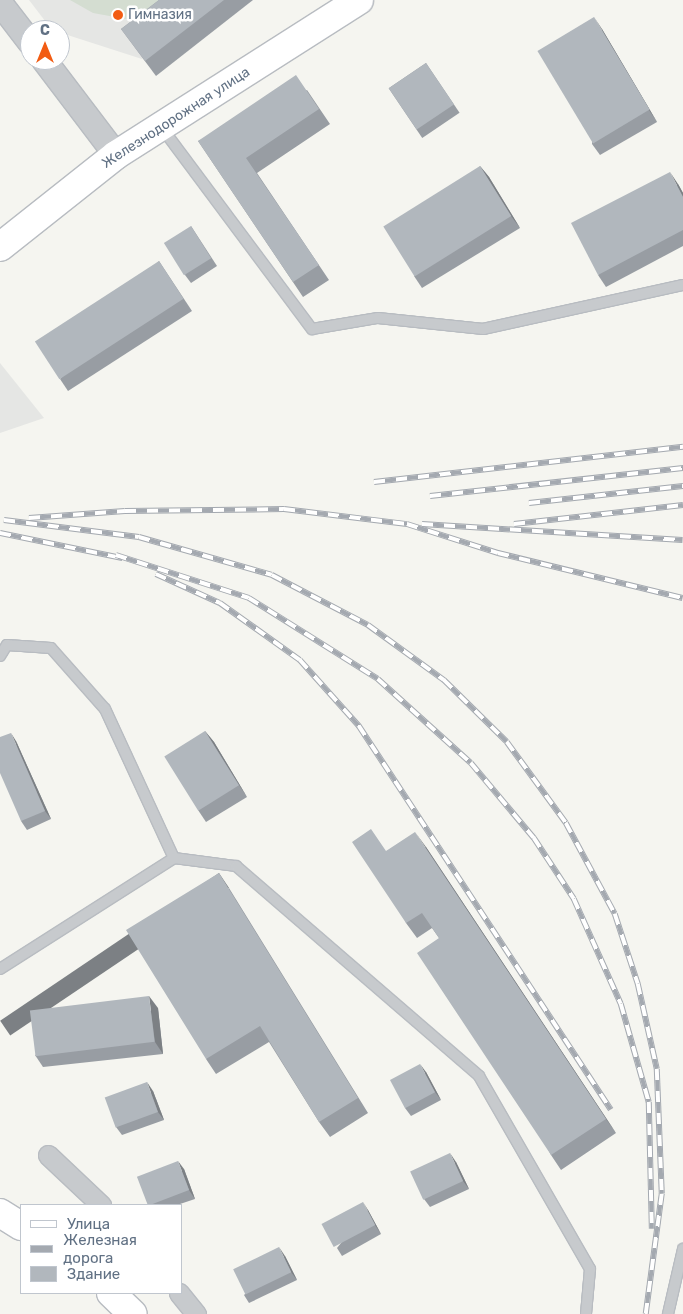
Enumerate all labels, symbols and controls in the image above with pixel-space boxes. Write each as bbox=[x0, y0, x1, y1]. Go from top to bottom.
place label: Гимназия bbox=[128, 7, 192, 23]
marker: Гимназия bbox=[112, 9, 124, 21]
north arrow bbox=[20, 20, 70, 70]
text: С bbox=[40, 22, 50, 39]
street label: Железнодорожная улица bbox=[99, 64, 253, 172]
legend bbox=[20, 1204, 182, 1294]
text: Улица bbox=[67, 1215, 110, 1233]
text: Железная дорога bbox=[63, 1231, 137, 1267]
text: Здание bbox=[67, 1265, 120, 1283]

